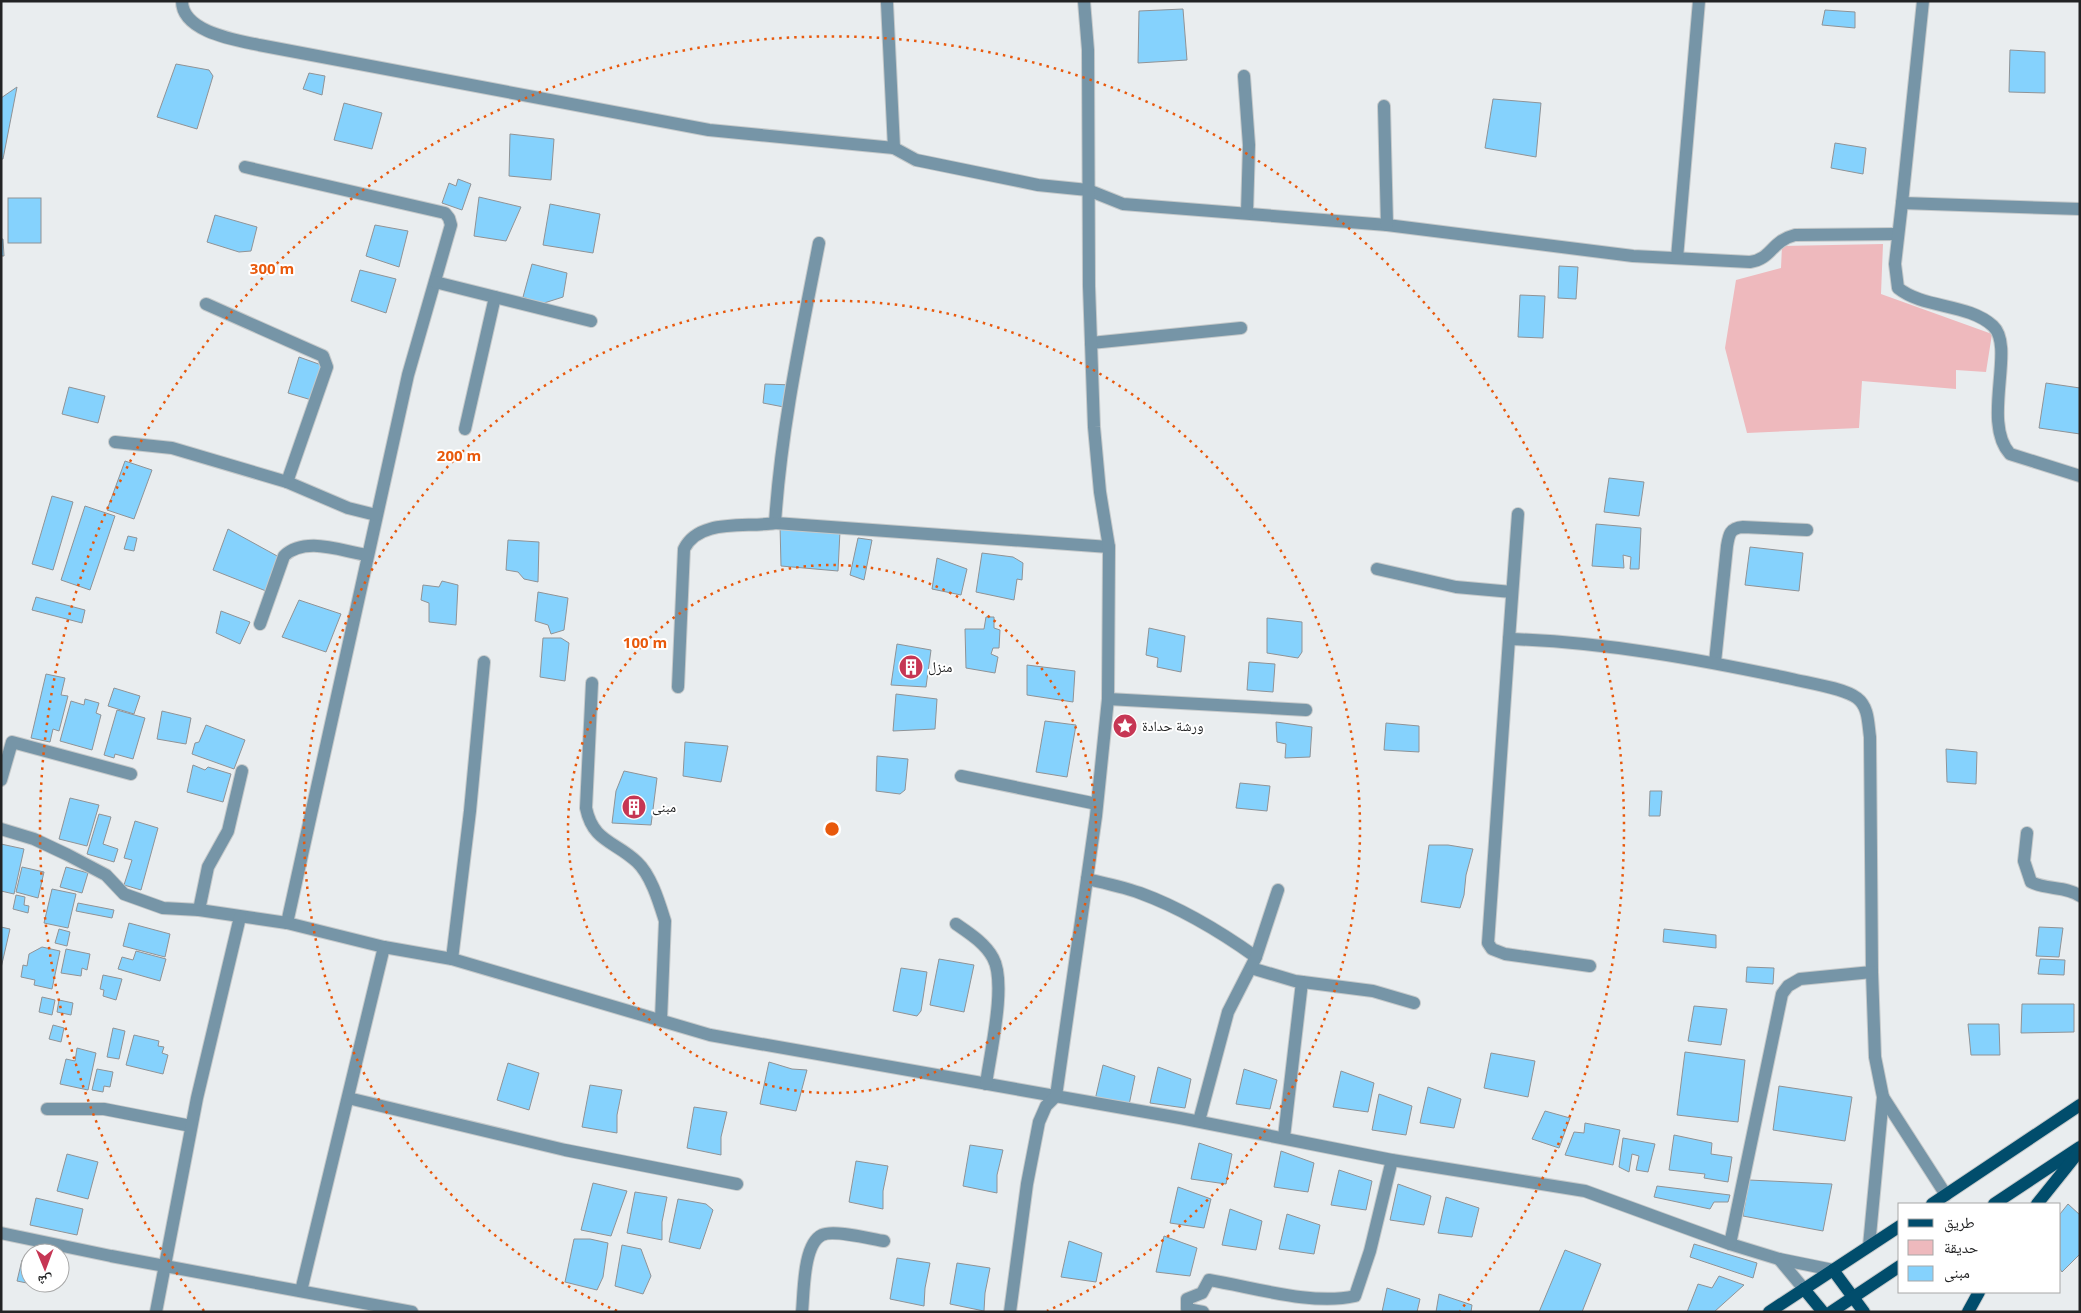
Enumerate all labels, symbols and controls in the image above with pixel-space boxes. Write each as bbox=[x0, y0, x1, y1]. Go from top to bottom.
text: 300 m bbox=[250, 258, 294, 278]
text: 200 m bbox=[437, 445, 481, 465]
text: 100 m bbox=[623, 632, 667, 652]
building icon: منزل bbox=[898, 654, 924, 680]
place label: منزل bbox=[928, 657, 952, 676]
place icon: ورشة حدادة bbox=[1112, 713, 1138, 739]
place label: ورشة حدادة bbox=[1142, 716, 1204, 735]
building icon: مبنى bbox=[621, 794, 647, 820]
place label: مبنى bbox=[652, 797, 676, 816]
centre of rings bbox=[823, 820, 841, 838]
legend bbox=[1898, 1203, 2061, 1293]
text: طريق bbox=[1944, 1212, 1975, 1233]
text: حديقة bbox=[1944, 1237, 1979, 1257]
north arrow bbox=[20, 1243, 70, 1293]
text: مبنى bbox=[1944, 1262, 1970, 1283]
text: ش bbox=[38, 1272, 53, 1291]

